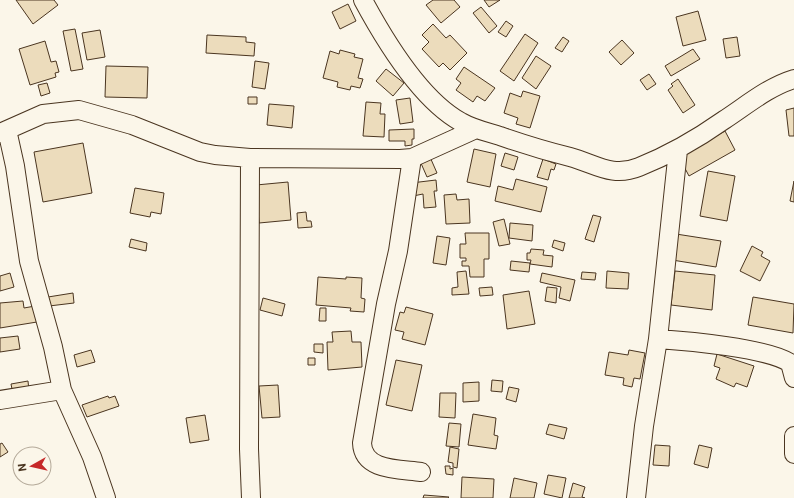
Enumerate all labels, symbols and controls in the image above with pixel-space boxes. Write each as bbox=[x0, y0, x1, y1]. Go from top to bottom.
north arrow bbox=[12, 446, 52, 486]
text: N bbox=[16, 462, 30, 472]

